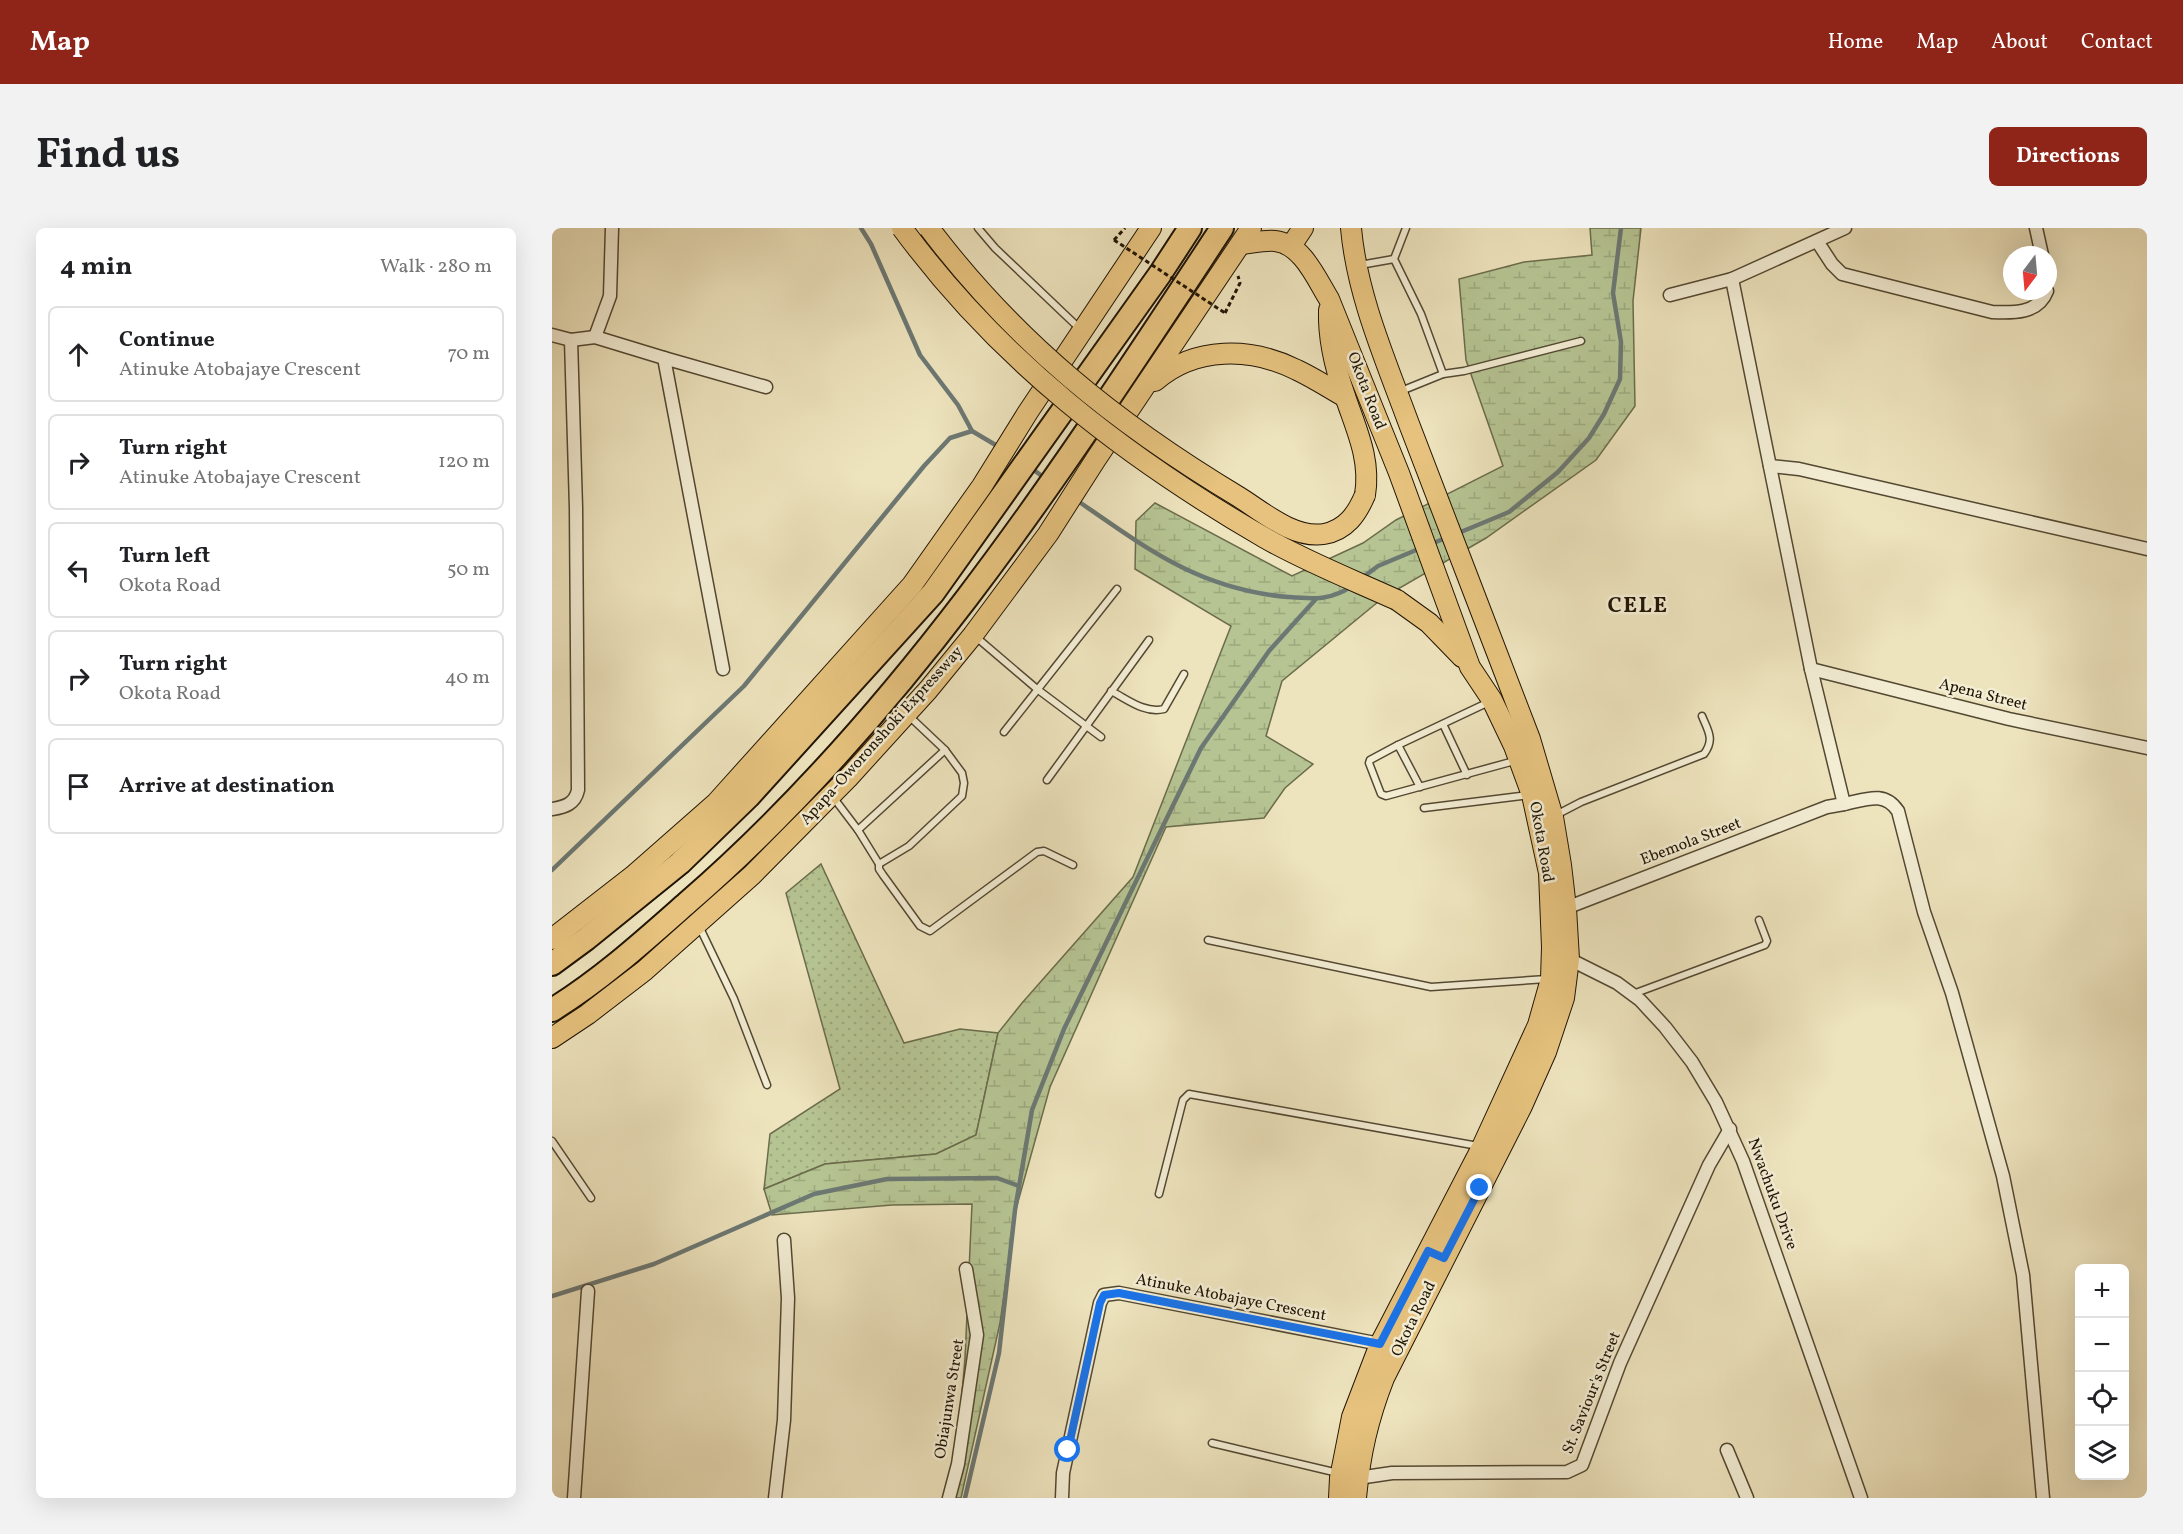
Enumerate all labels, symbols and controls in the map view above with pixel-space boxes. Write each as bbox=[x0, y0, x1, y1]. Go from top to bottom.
text: Map bbox=[30, 23, 90, 62]
text: Home bbox=[1828, 28, 1883, 57]
text: Map bbox=[1916, 28, 1958, 57]
text: About bbox=[1991, 28, 2048, 57]
text: Contact bbox=[2081, 28, 2153, 57]
text: Find us bbox=[36, 127, 180, 186]
button: Directions bbox=[1989, 127, 2147, 186]
north arrow bbox=[2003, 246, 2057, 300]
text: 4 min bbox=[60, 249, 132, 285]
text: Walk · 280 m bbox=[380, 253, 492, 281]
text: Continue bbox=[119, 325, 215, 356]
icon: ahead bbox=[62, 338, 95, 371]
text: 70 m bbox=[447, 340, 490, 368]
street label: Okota Road bbox=[1341, 349, 1391, 433]
text: Atinuke Atobajaye Crescent bbox=[119, 356, 361, 384]
text: Turn right bbox=[119, 433, 227, 464]
icon: right bbox=[62, 446, 95, 479]
text: 120 m bbox=[438, 448, 490, 476]
text: Atinuke Atobajaye Crescent bbox=[119, 464, 361, 492]
text: Turn left bbox=[119, 541, 210, 572]
icon: left bbox=[62, 554, 95, 587]
text: 50 m bbox=[447, 556, 490, 584]
text: Okota Road bbox=[119, 572, 221, 600]
district label: CELE bbox=[1608, 591, 1668, 622]
street label: Apapa-Oworonshoki Expressway bbox=[796, 641, 969, 830]
text: Turn right bbox=[119, 649, 227, 680]
icon: right bbox=[62, 662, 95, 695]
text: 40 m bbox=[445, 664, 490, 692]
street label: Apena Street bbox=[1937, 673, 2030, 717]
text: Okota Road bbox=[119, 680, 221, 708]
icon: arrive bbox=[62, 770, 95, 803]
text: Arrive at destination bbox=[119, 771, 335, 802]
street label: Okota Road bbox=[1523, 800, 1559, 884]
street label: Ebemola Street bbox=[1637, 813, 1745, 871]
street label: Nwachuku Drive bbox=[1742, 1135, 1802, 1253]
route end bbox=[1466, 1174, 1492, 1200]
map controls bbox=[2075, 1264, 2129, 1480]
button: + bbox=[2075, 1264, 2129, 1318]
street label: Atinuke Atobajaye Crescent bbox=[1134, 1269, 1329, 1327]
street label: Okota Road bbox=[1386, 1278, 1442, 1360]
button: − bbox=[2075, 1318, 2129, 1372]
street label: St. Saviour's Street bbox=[1557, 1328, 1627, 1458]
street label: Obiajunwa Street bbox=[930, 1337, 970, 1461]
button: locate bbox=[2075, 1372, 2129, 1426]
button: layers bbox=[2075, 1426, 2129, 1480]
route start bbox=[1054, 1436, 1080, 1462]

